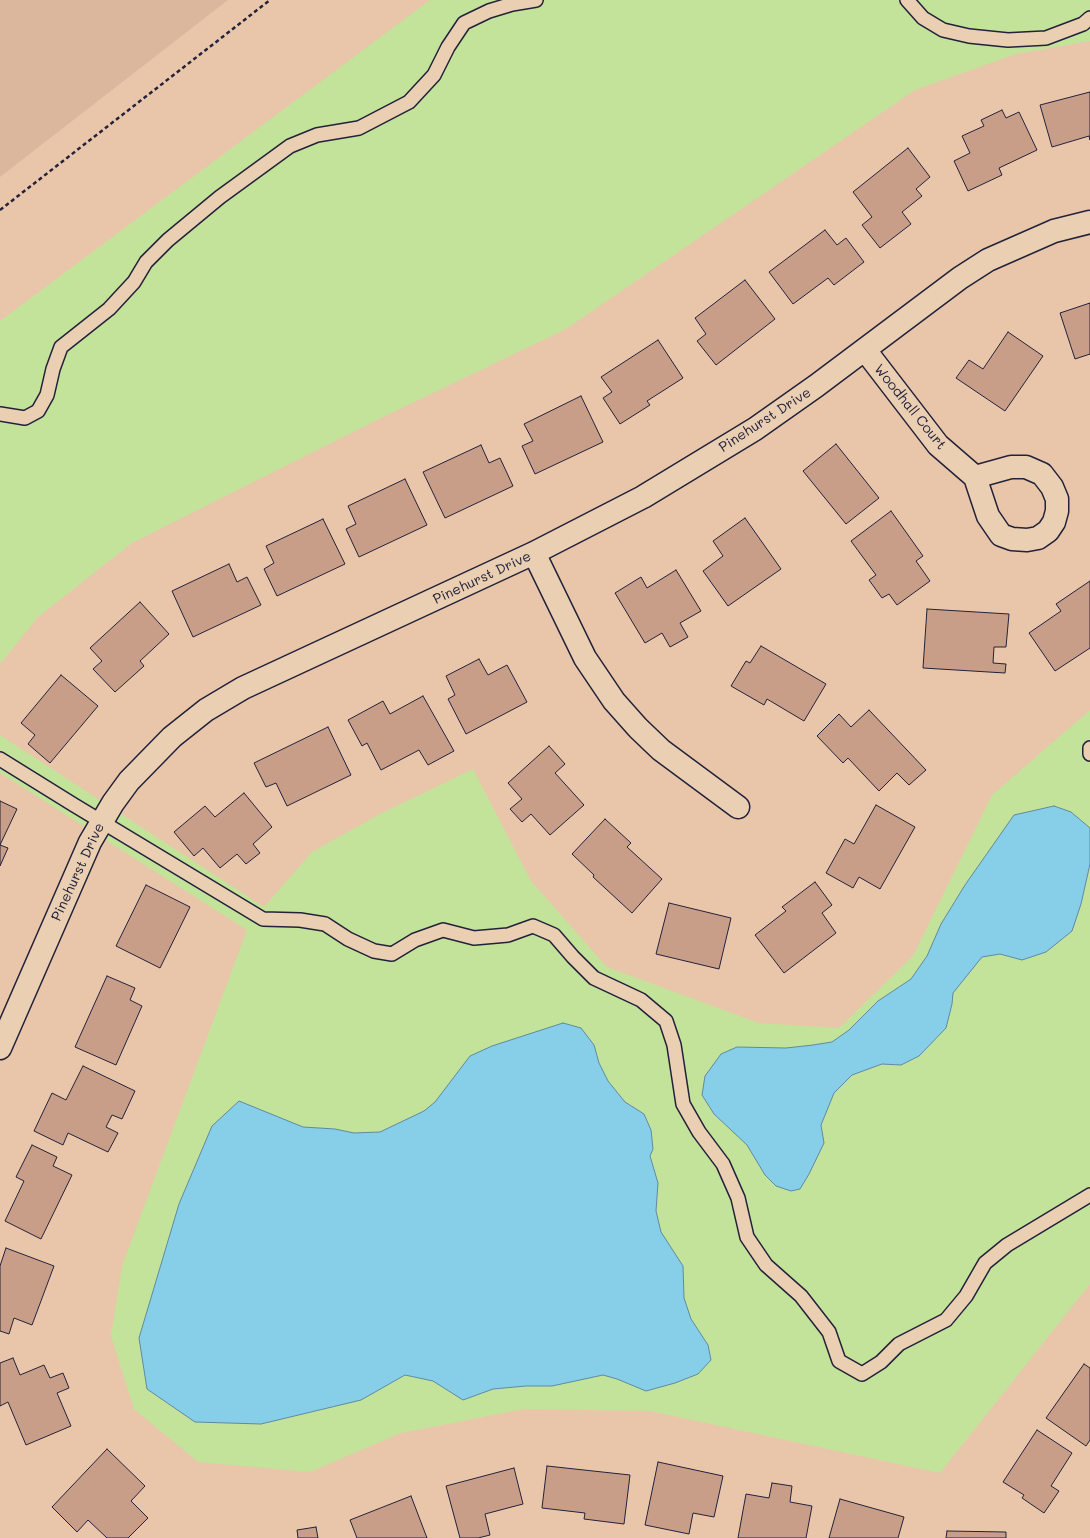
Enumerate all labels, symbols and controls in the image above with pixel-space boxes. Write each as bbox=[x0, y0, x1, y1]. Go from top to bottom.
street label: Woodhall Court bbox=[870, 361, 950, 453]
street label: Pinehurst Drive bbox=[716, 384, 814, 456]
street label: Pinehurst Drive bbox=[430, 548, 534, 608]
street label: Pinehurst Drive bbox=[48, 820, 108, 924]

